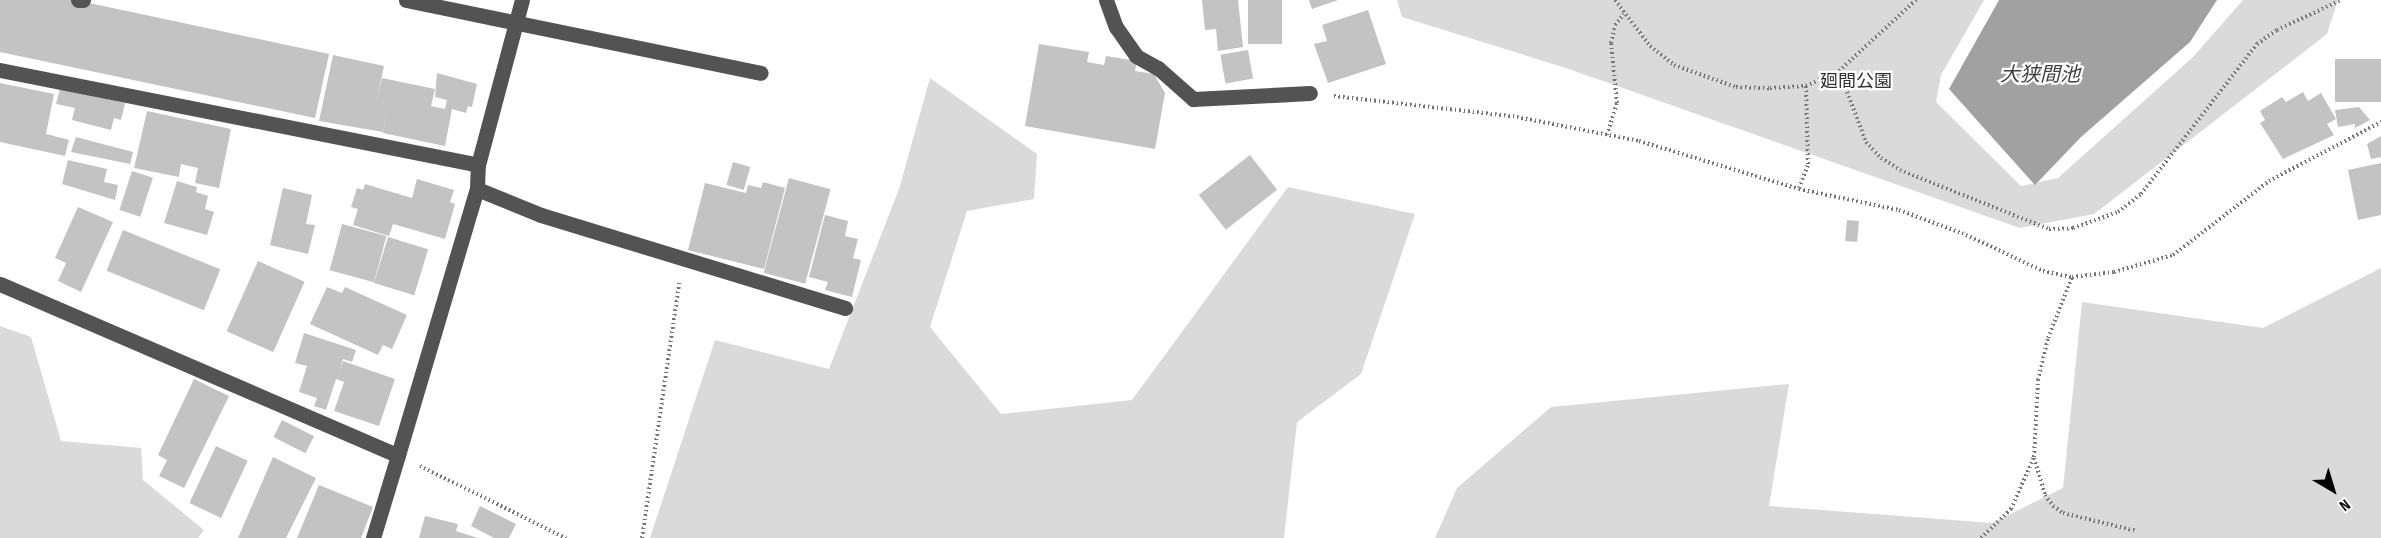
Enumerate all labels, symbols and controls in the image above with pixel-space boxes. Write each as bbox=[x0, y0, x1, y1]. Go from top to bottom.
water label: 大狭間池 bbox=[2000, 63, 2080, 87]
park label: 廻間公園 bbox=[1820, 71, 1892, 93]
north arrow bbox=[2303, 460, 2363, 520]
text: N bbox=[2335, 494, 2354, 515]

